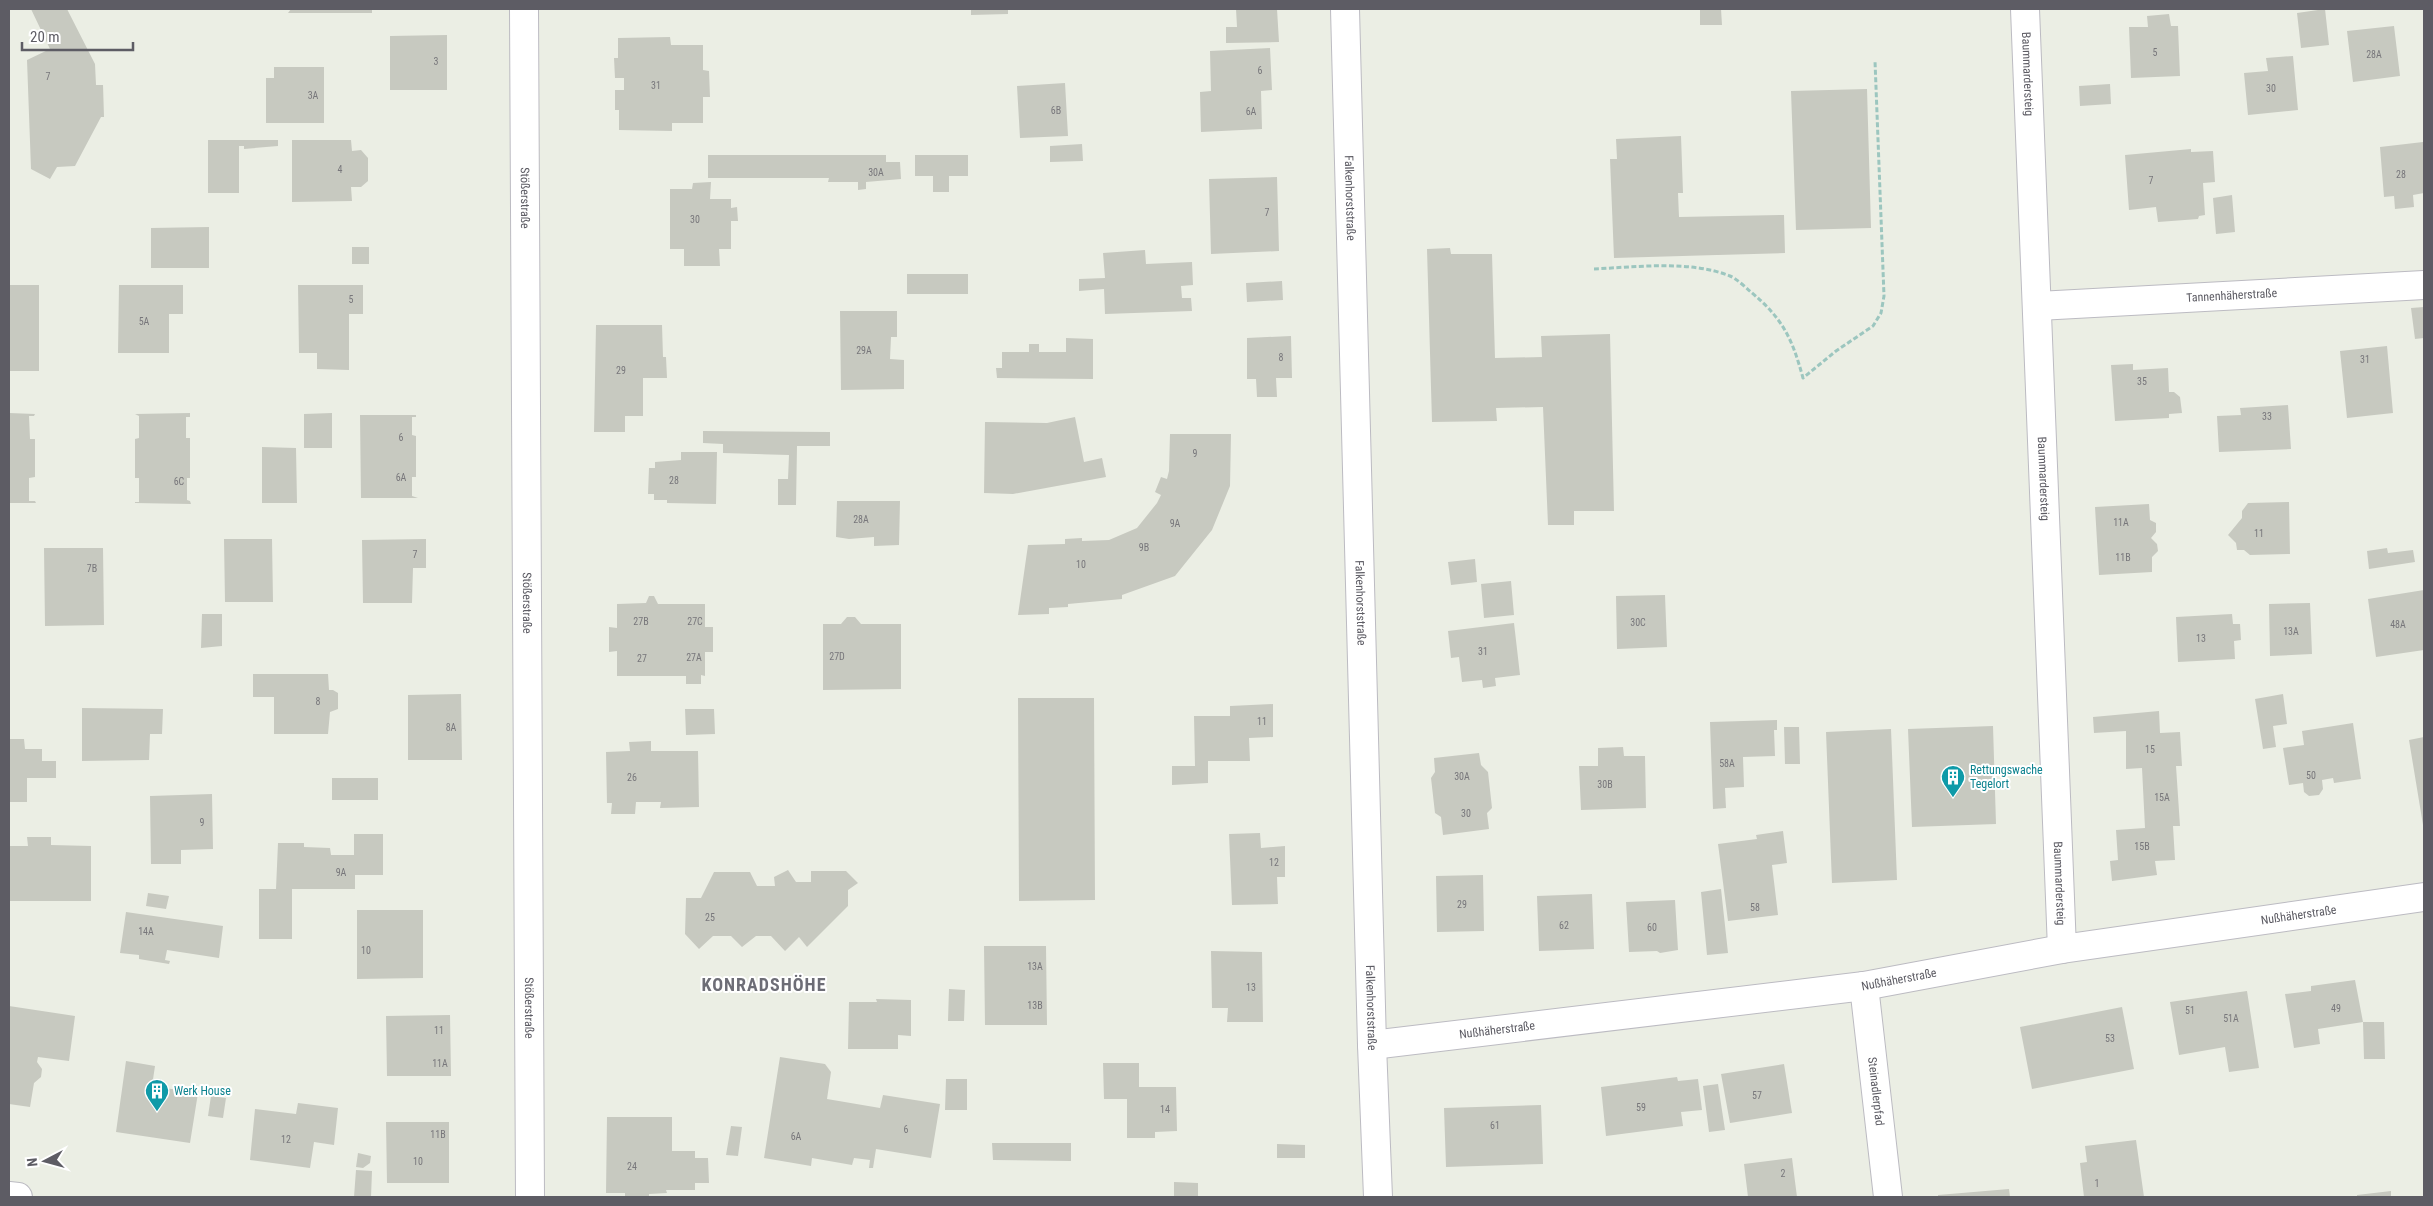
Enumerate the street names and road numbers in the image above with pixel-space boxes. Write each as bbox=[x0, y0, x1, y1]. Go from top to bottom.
street label: Baummardersteig bbox=[2019, 32, 2036, 116]
street label: Falkenhorststraße bbox=[1342, 155, 1358, 241]
street label: Stößerstraße bbox=[518, 167, 532, 229]
street label: Tannenhäherstraße bbox=[2186, 286, 2278, 305]
street label: Baummardersteig bbox=[2035, 436, 2052, 521]
street label: Falkenhorststraße bbox=[1352, 560, 1369, 646]
street label: Stößerstraße bbox=[520, 572, 534, 634]
street label: Baummardersteig bbox=[2051, 841, 2068, 926]
street label: Nußhäherstraße bbox=[2260, 903, 2338, 927]
street label: Falkenhorststraße bbox=[1363, 965, 1379, 1051]
street label: Nußhäherstraße bbox=[1860, 966, 1938, 993]
street label: Stößerstraße bbox=[522, 977, 536, 1039]
street label: Nußhäherstraße bbox=[1458, 1018, 1536, 1041]
street label: Steinadlerpfad bbox=[1865, 1056, 1887, 1127]

